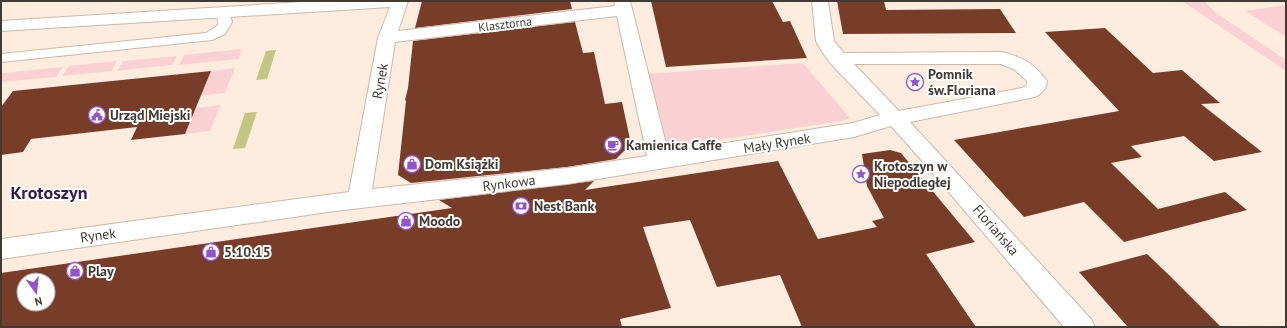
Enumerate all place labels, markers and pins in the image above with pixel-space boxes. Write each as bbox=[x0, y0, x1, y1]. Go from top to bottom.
place label: Pomnik św.Floriana bbox=[928, 65, 996, 99]
place icon: Pomnik św.Floriana bbox=[905, 72, 925, 92]
public building icon: Urząd Miejski bbox=[87, 105, 107, 125]
place label: Urząd Miejski bbox=[110, 106, 191, 124]
cafe icon: Kamienica Caffe bbox=[603, 135, 623, 155]
place label: Kamienica Caffe bbox=[626, 136, 722, 154]
shop icon: Dom Książki bbox=[402, 154, 422, 174]
place label: Dom Książki bbox=[425, 155, 499, 173]
place label: Krotoszyn w Niepodległej bbox=[874, 157, 951, 191]
place icon: Krotoszyn w Niepodległej bbox=[851, 164, 871, 184]
bank icon: Nest Bank bbox=[511, 196, 531, 216]
place label: Nest Bank bbox=[534, 197, 594, 215]
shop icon: Moodo bbox=[396, 211, 416, 231]
place label: Moodo bbox=[419, 212, 461, 230]
shop icon: 5.10.15 bbox=[201, 242, 221, 262]
place label: 5.10.15 bbox=[224, 243, 271, 261]
shop icon: Play bbox=[65, 261, 85, 281]
place label: Play bbox=[88, 262, 114, 280]

